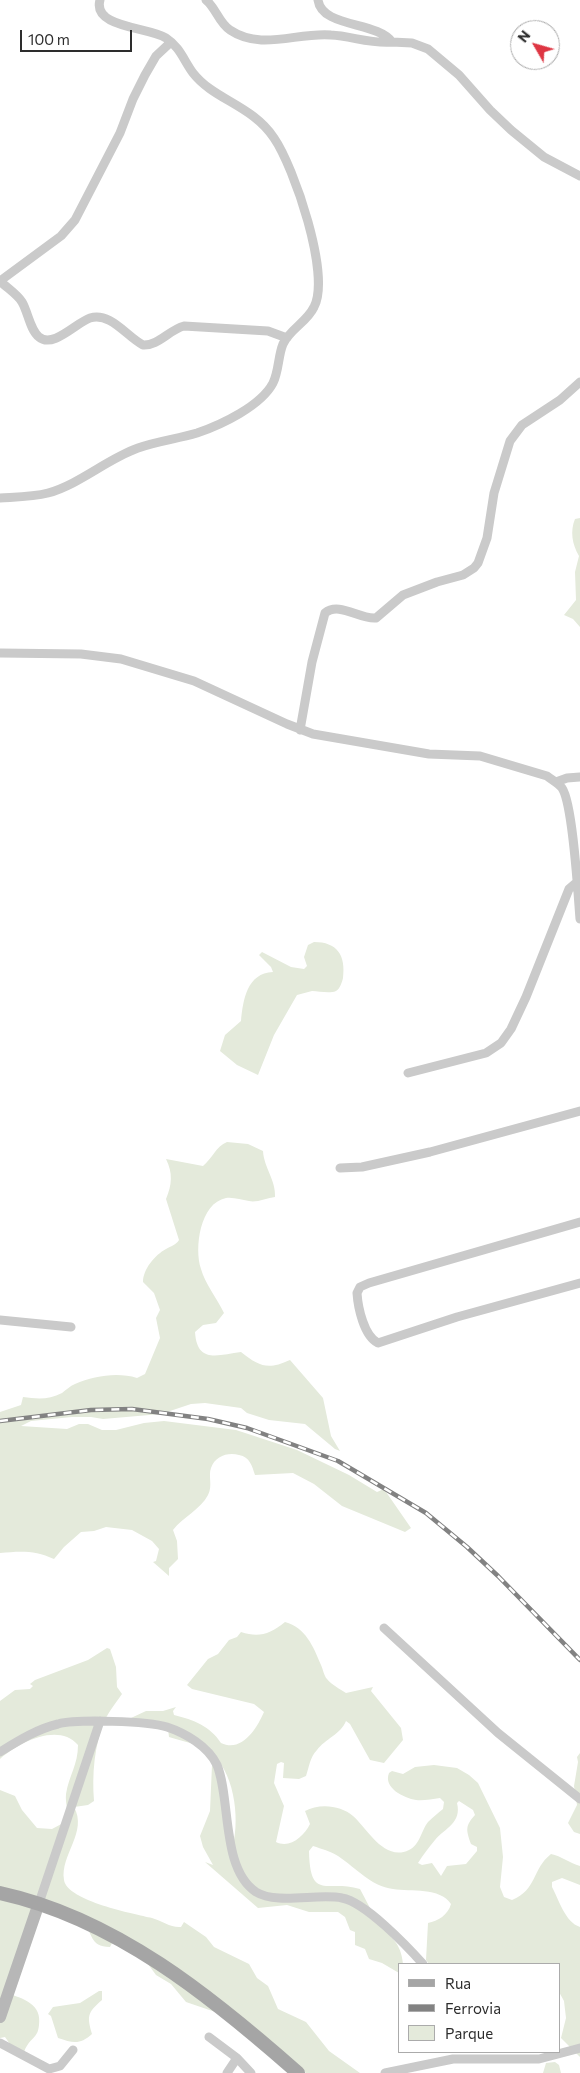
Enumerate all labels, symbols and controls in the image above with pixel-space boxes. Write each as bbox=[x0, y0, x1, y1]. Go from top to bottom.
scale bar bbox=[22, 20, 135, 52]
north arrow bbox=[510, 20, 560, 70]
text: N bbox=[514, 27, 534, 45]
text: 100 m bbox=[28, 30, 70, 48]
legend bbox=[398, 1963, 560, 2053]
text: Rua bbox=[445, 1974, 471, 1992]
text: Ferrovia bbox=[445, 1999, 501, 2017]
text: Parque bbox=[445, 2024, 493, 2042]

